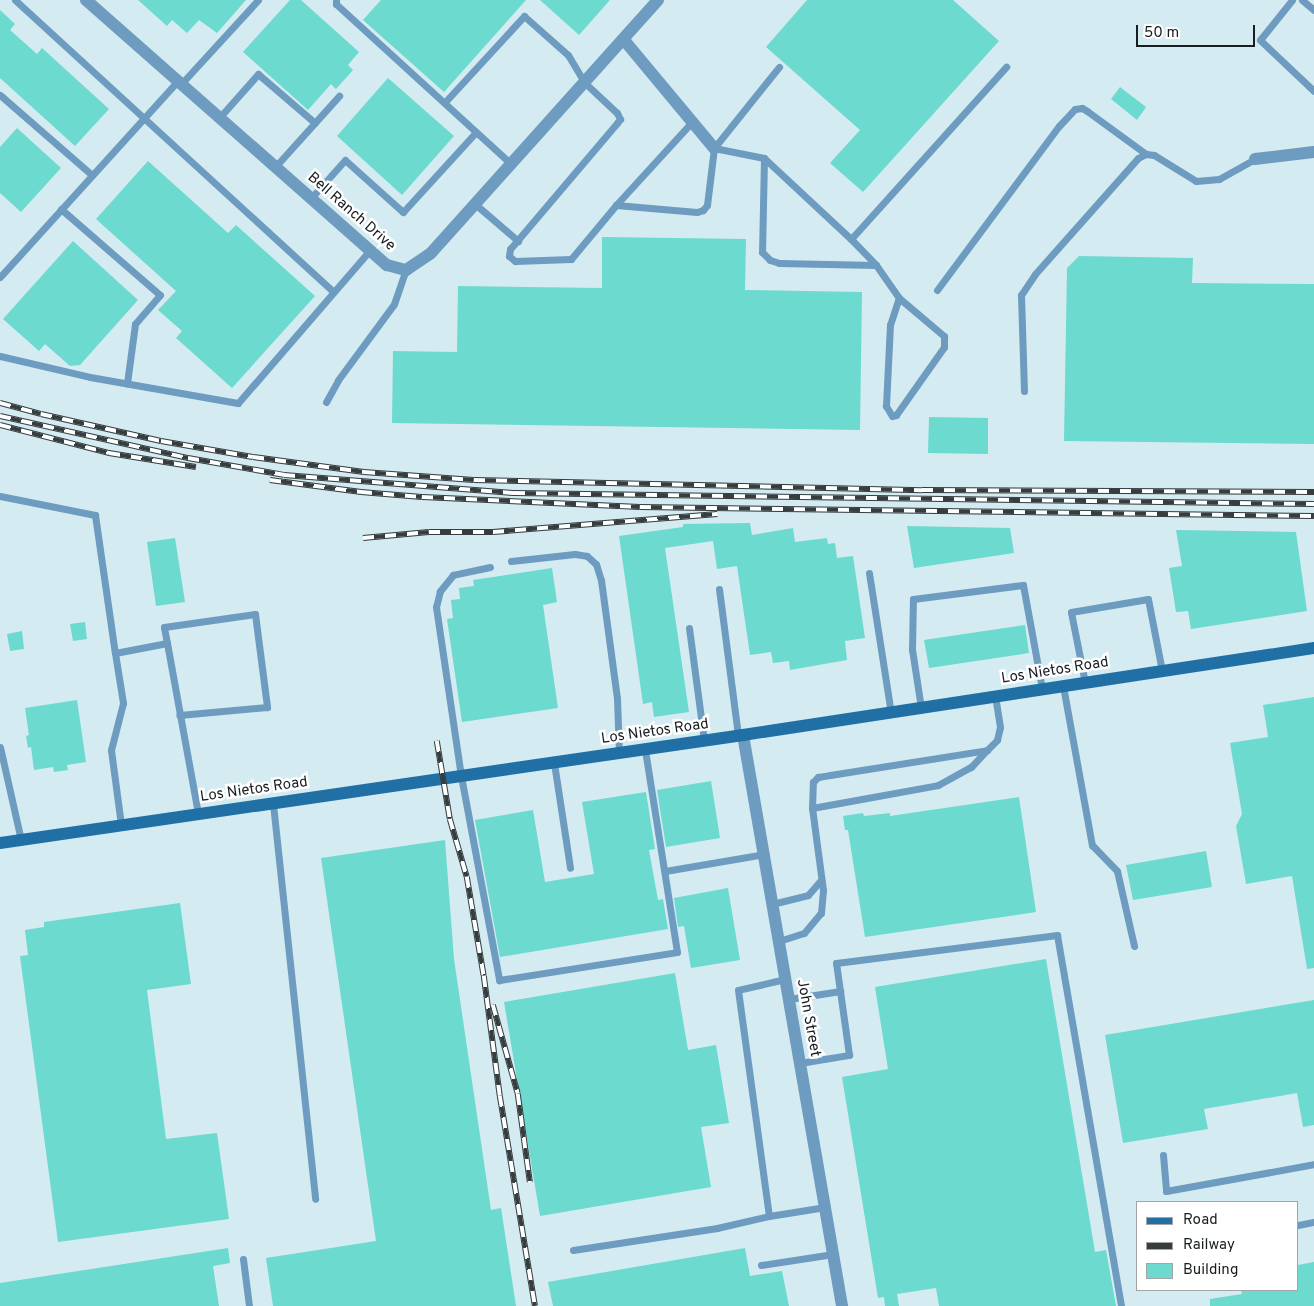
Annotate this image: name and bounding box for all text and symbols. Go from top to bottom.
scale bar [1139,15,1258,47]
text: 50 m [1144,24,1179,43]
street label: Bell Ranch Drive [303,169,399,255]
street label: Los Nietos Road [1000,654,1110,688]
street label: Los Nietos Road [600,716,710,748]
street label: Los Nietos Road [199,774,309,806]
street label: John Street [792,978,824,1058]
legend [1136,1201,1299,1291]
text: Road [1183,1211,1218,1230]
text: Railway [1183,1236,1235,1255]
text: Building [1183,1261,1238,1280]

